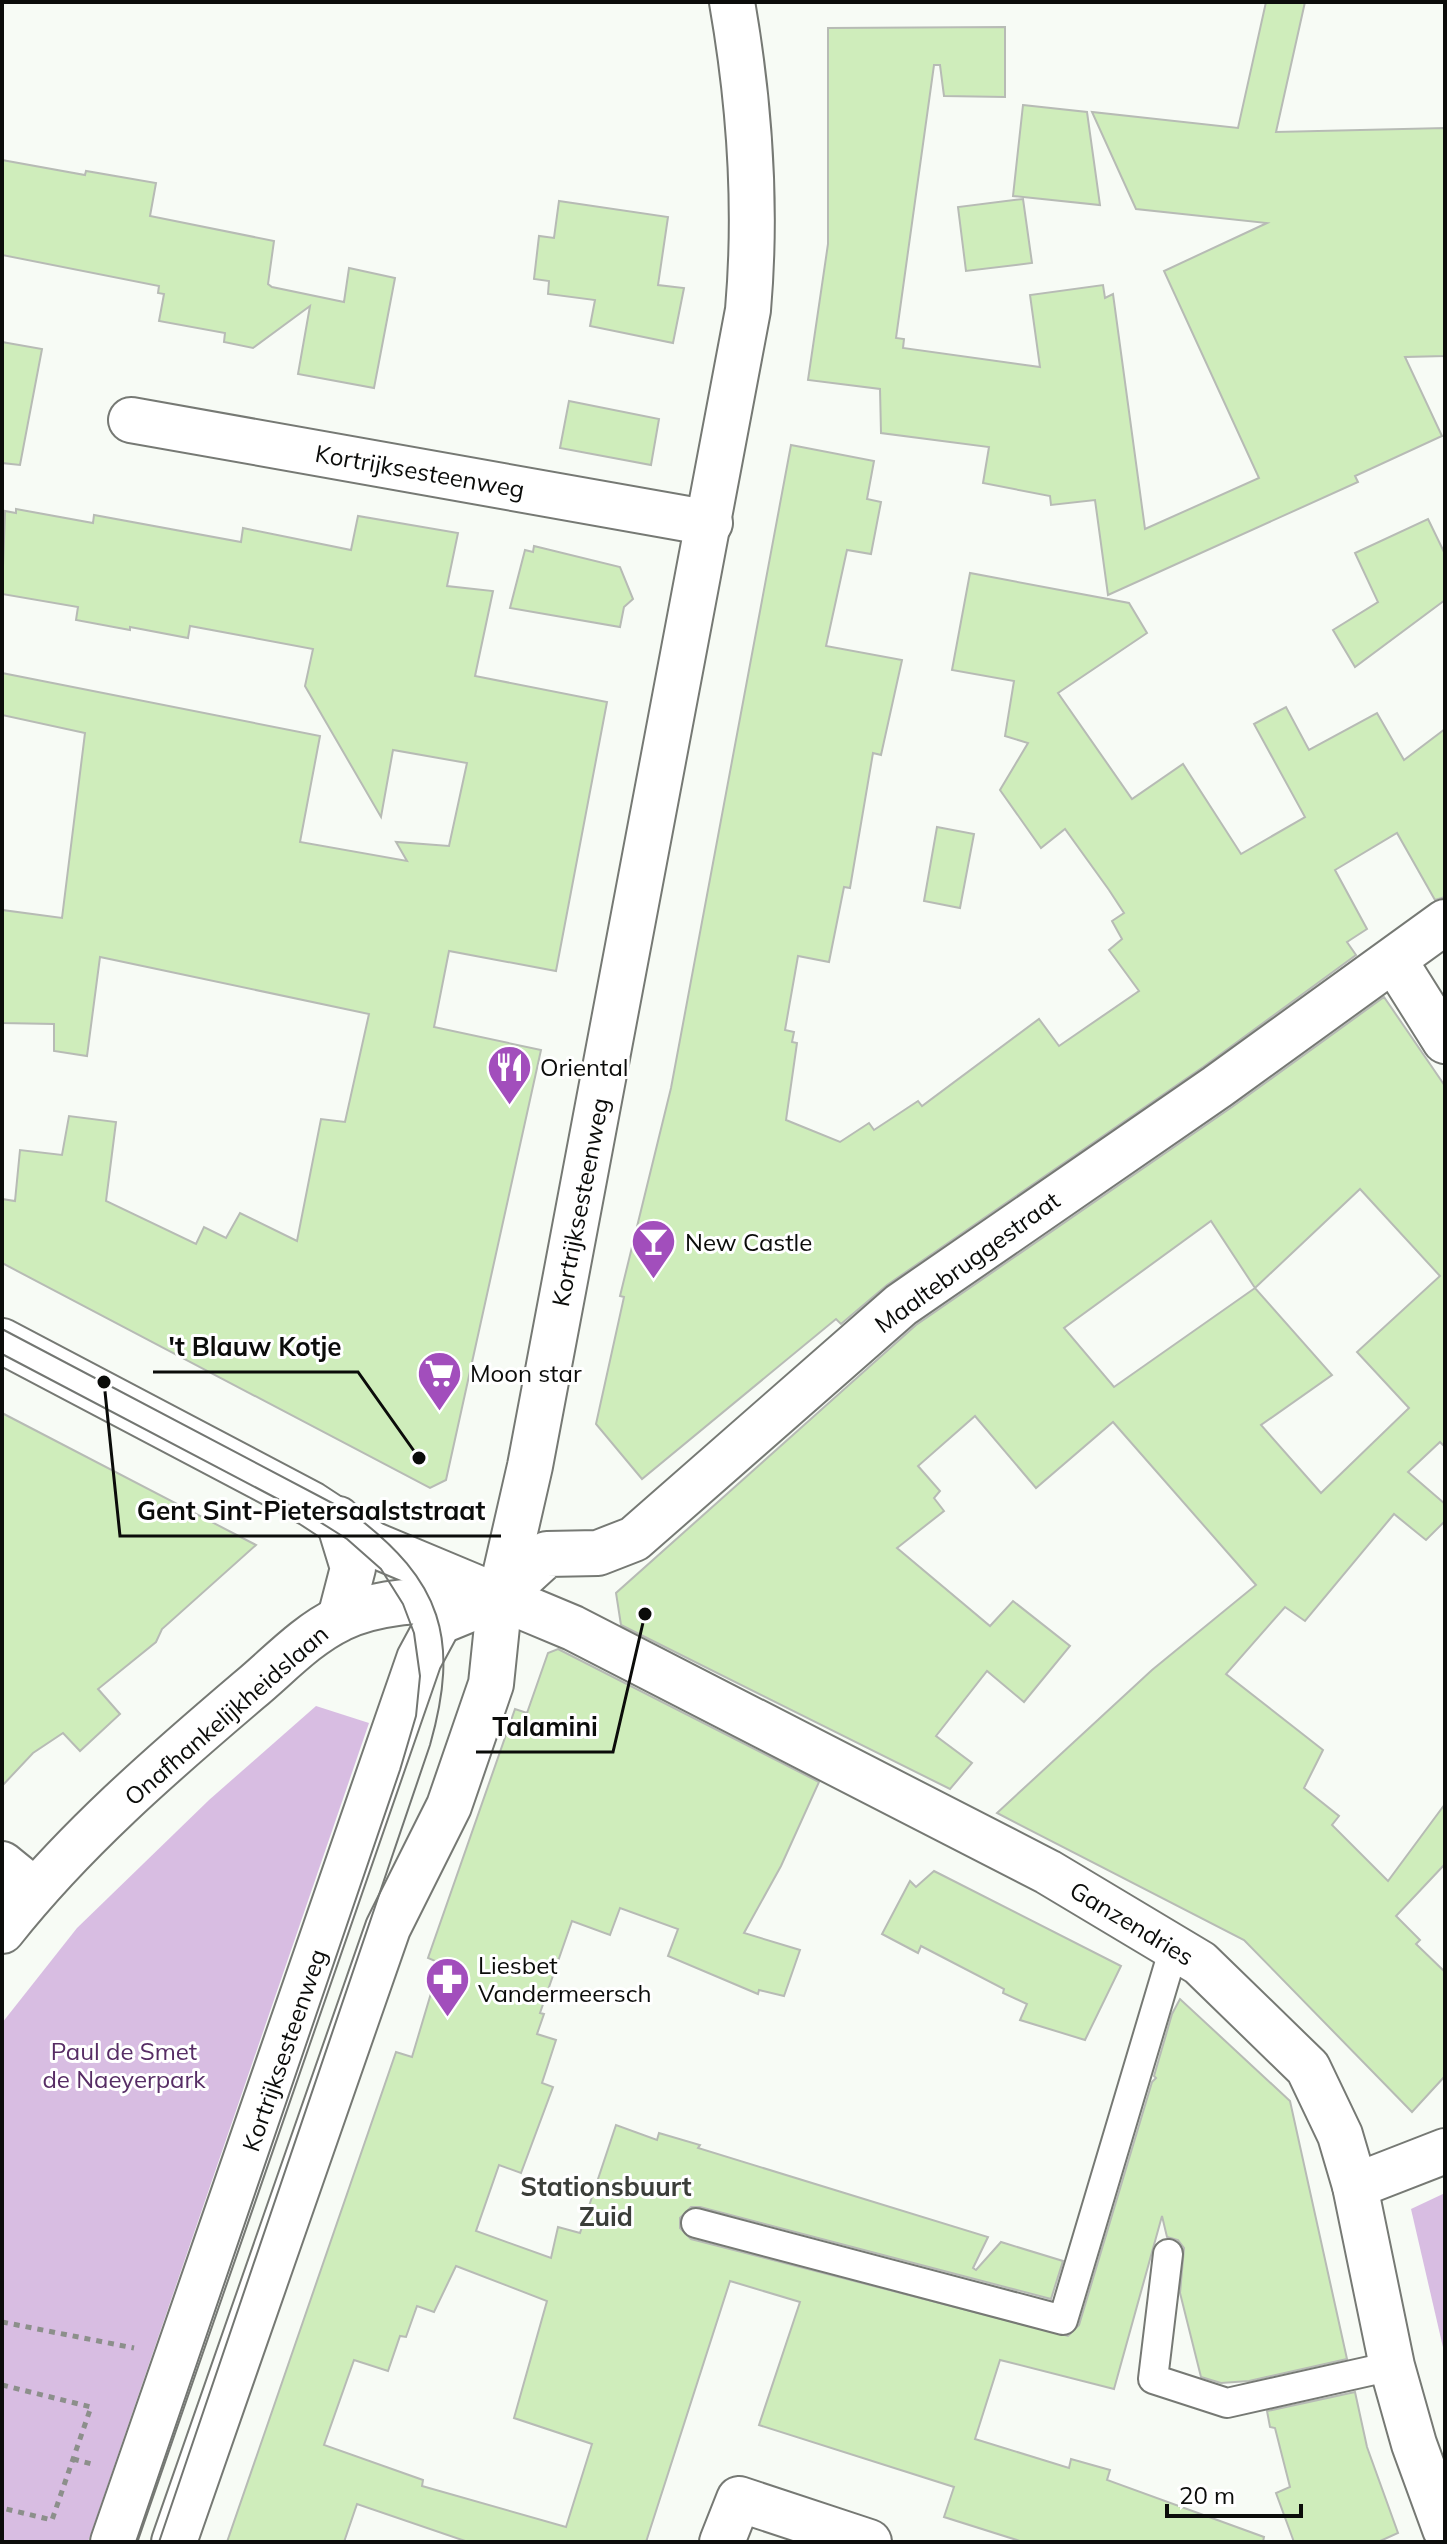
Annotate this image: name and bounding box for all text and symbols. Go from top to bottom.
street label: Kortrijksesteenweg [313,438,527,504]
restaurant icon: Oriental [485,1043,533,1106]
place label: Oriental [540,1052,629,1082]
street label: Kortrijksesteenweg [545,1095,615,1309]
street label: Maaltebruggestraat [869,1185,1065,1339]
bar icon: New Castle [630,1218,678,1281]
place label: New Castle [685,1227,812,1257]
callout: 't Blauw Kotje [153,1322,358,1372]
text: 't Blauw Kotje [169,1330,341,1363]
supermarket icon: Moon star [415,1349,463,1412]
place label: Moon star [470,1358,582,1388]
callout: Gent Sint-Pietersaalststraat [120,1486,501,1536]
text: Gent Sint-Pietersaalststraat [137,1494,485,1527]
street label: Onafhankelijkheidslaan [118,1618,334,1812]
callout: Talamini [476,1702,613,1752]
text: Talamini [492,1710,598,1743]
street label: Ganzendries [1065,1874,1199,1972]
street label: Kortrijksesteenweg [235,1945,333,2155]
place label: Liesbet Vandermeersch [478,1950,652,2008]
pharmacy icon: Liesbet Vandermeersch [423,1955,471,2018]
park label: Paul de Smet de Naeyerpark [42,2036,206,2094]
district label: Stationsbuurt Zuid [520,2170,692,2233]
scale bar [1167,2468,1301,2518]
text: 20 m [1179,2480,1235,2510]

